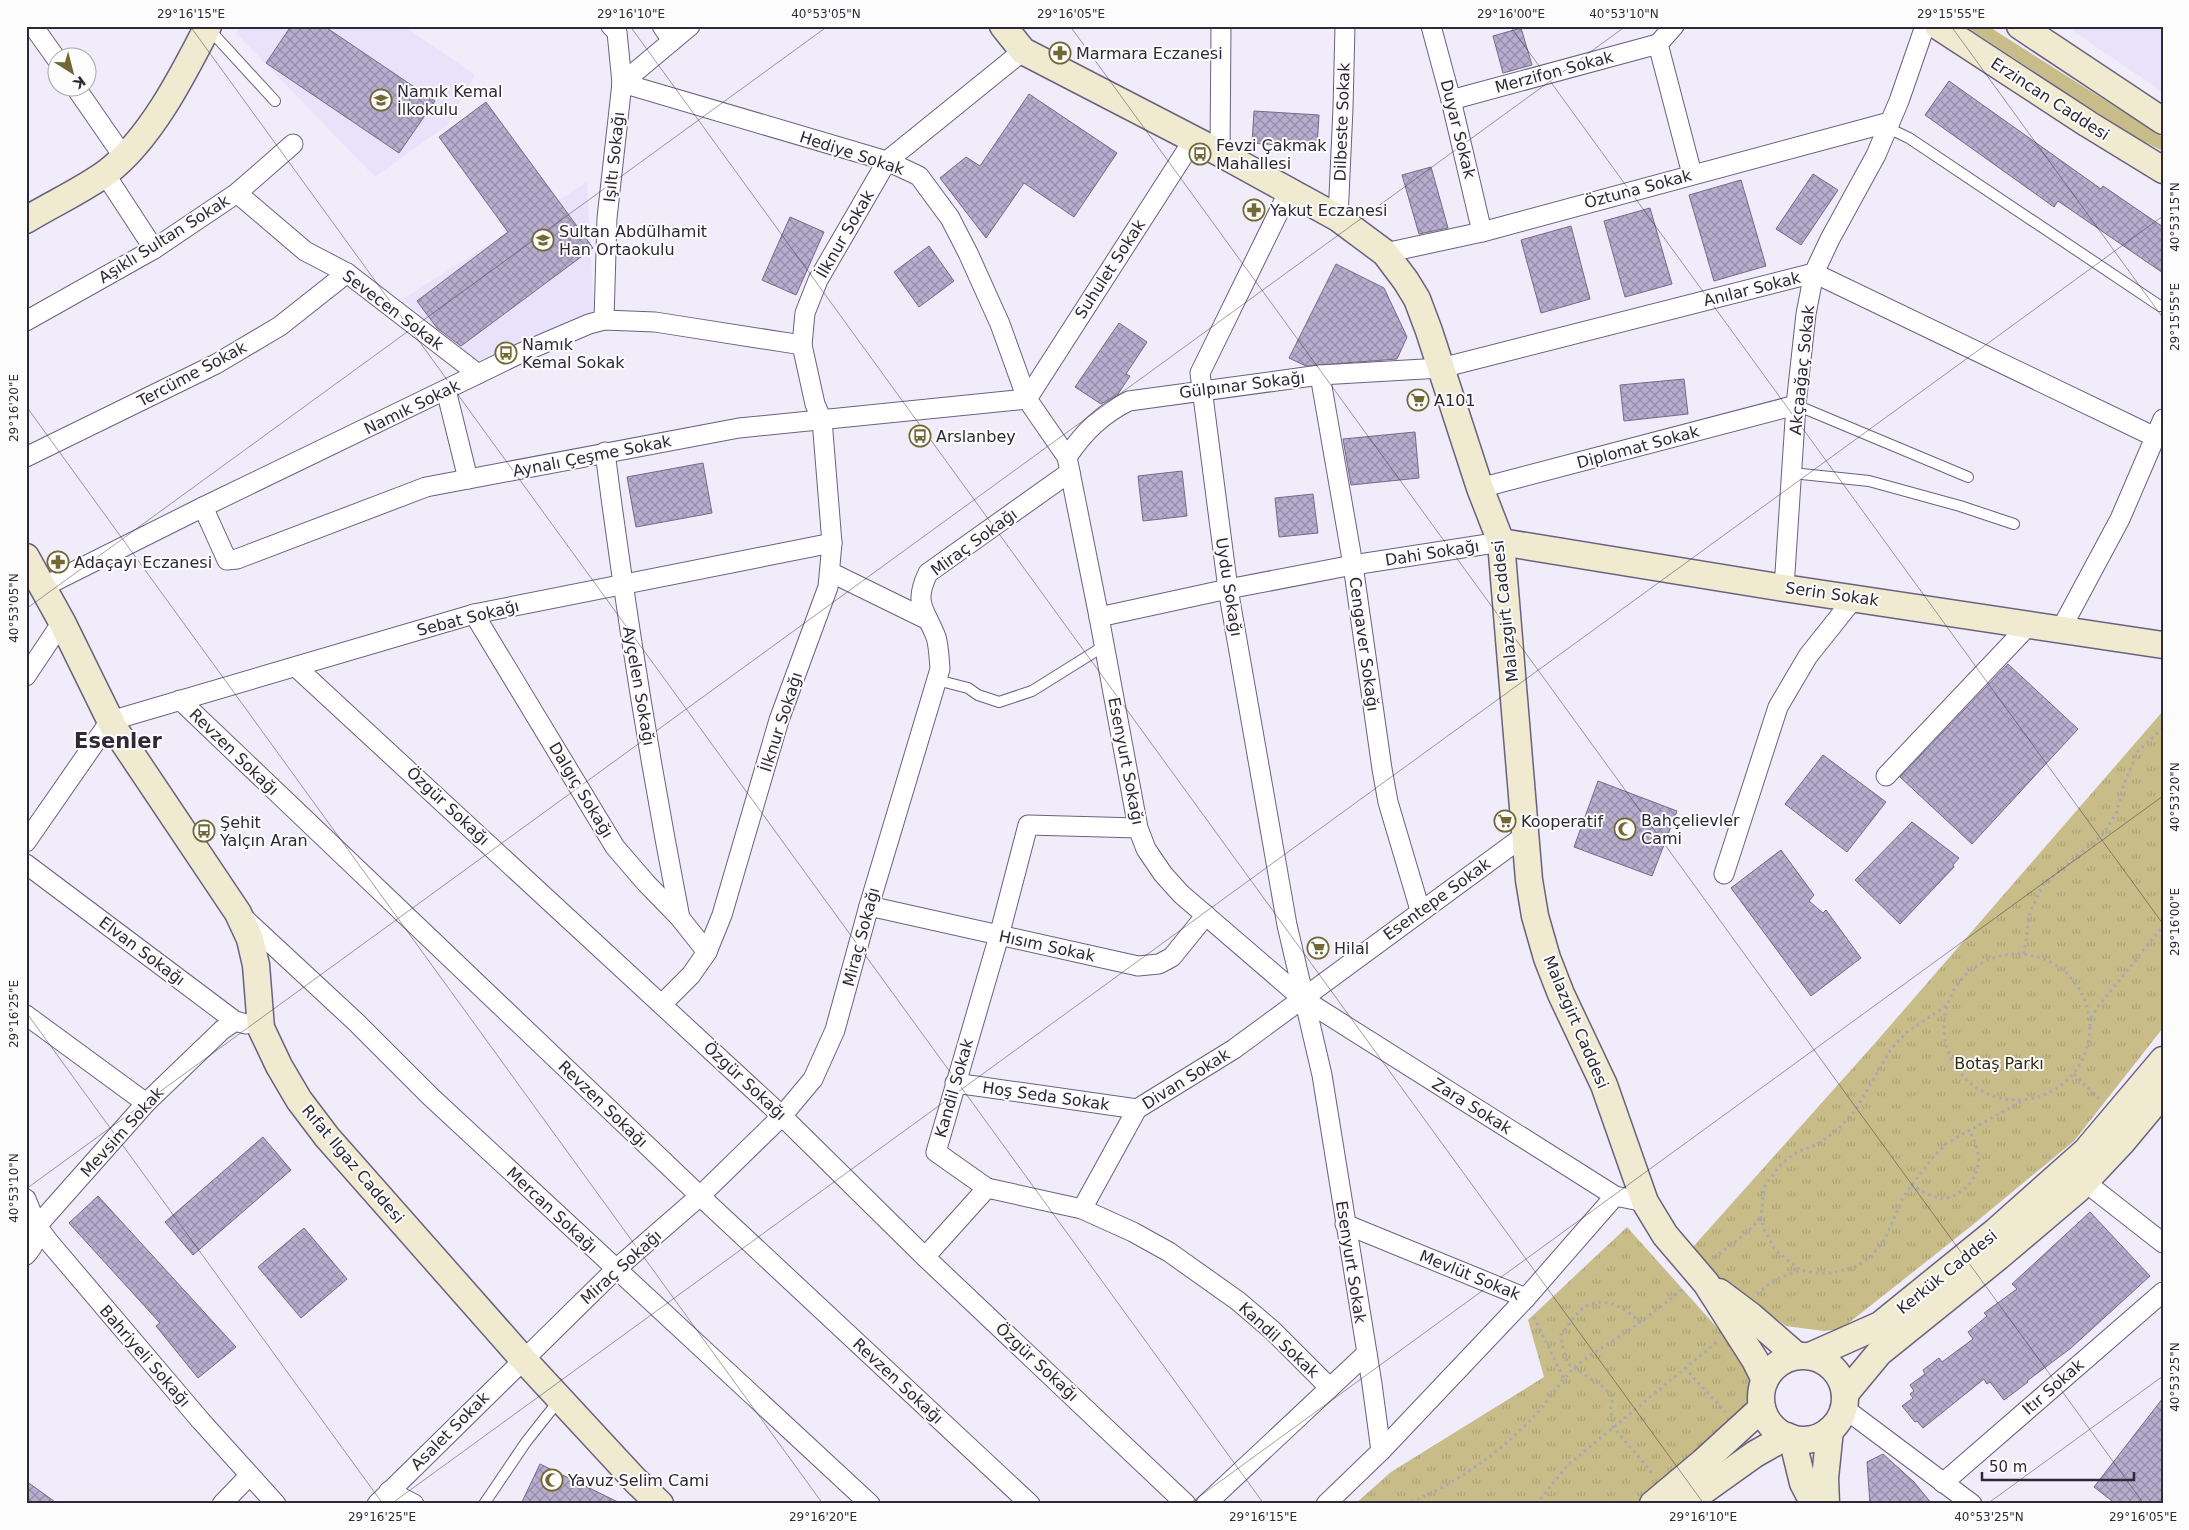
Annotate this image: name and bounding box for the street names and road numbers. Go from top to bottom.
street label: Merzifon Sokak [1493,47,1616,97]
street label: Erzincan Caddesi [1987,54,2113,144]
street label: Dilbeste Sokak [1330,62,1354,182]
street label: Duyar Sokak [1437,78,1480,181]
street label: Işıltı Sokağı [600,111,628,203]
street label: Hediye Sokak [797,127,907,179]
street label: Öztuna Sokak [1582,165,1695,212]
street label: İlknur Sokak [812,186,878,281]
street label: Aşıklı Sultan Sokak [95,191,234,287]
street label: Suhulet Sokak [1071,215,1149,322]
street label: Sevecen Sokak [339,266,448,354]
street label: Anılar Sokak [1701,268,1803,310]
street label: Akçaağaç Sokak [1786,303,1818,436]
street label: Tercüme Sokak [133,337,250,411]
street label: Gülpınar Sokağı [1178,368,1306,402]
street label: Namık Sokak [361,375,464,438]
street label: Diplomat Sokak [1575,421,1702,472]
street label: Aynalı Çeşme Sokak [511,431,674,481]
street label: Miraç Sokağı [927,504,1021,580]
street label: Uydu Sokağı [1212,536,1246,638]
street label: Dahi Sokağı [1384,536,1480,570]
street label: Malazgirt Caddesi [1488,539,1522,683]
street label: Cengaver Sokağı [1345,576,1383,712]
street label: Serin Sokak [1784,578,1881,610]
street label: Sebat Sokağı [415,596,521,640]
street label: Ayçelen Sokağı [619,625,659,747]
street label: İlknur Sokağı [756,670,806,774]
street label: Esenyurt Sokağı [1104,696,1148,826]
street label: Revzen Sokağı [185,705,283,799]
street label: Dalgıç Sokağı [545,739,617,841]
street label: Özgür Sokağı [403,763,493,849]
street label: Esentepe Sokak [1380,853,1495,944]
street label: Miraç Sokağı [839,885,883,989]
street label: Elvan Sokağı [95,913,189,989]
street label: Hısım Sokak [997,927,1098,966]
street label: Malazgirt Caddesi [1539,953,1613,1091]
street label: Kandil Sokak [931,1036,977,1140]
street label: Özgür Sokağı [700,1038,790,1124]
street label: Divan Sokak [1139,1044,1234,1113]
street label: Revzen Sokağı [554,1057,652,1151]
street label: Zara Sokak [1429,1074,1516,1138]
street label: Hoş Seda Sokak [981,1078,1112,1114]
street label: Mevsim Sokak [77,1083,168,1181]
street label: Rıfat Ilgaz Caddesi [298,1101,408,1227]
street label: Mercan Sokağı [503,1163,601,1257]
street label: Esenyurt Sokak [1332,1199,1370,1325]
street label: Miraç Sokağı [577,1226,665,1308]
street label: Kerkük Caddesi [1893,1226,2001,1318]
street label: Mevlüt Sokak [1417,1246,1524,1304]
street label: Kandil Sokak [1235,1298,1323,1382]
street label: Bahriyeli Sokağı [96,1301,194,1411]
street label: Özgür Sokağı [992,1319,1082,1405]
street label: Revzen Sokağı [849,1334,947,1428]
street label: Itır Sokak [2018,1355,2088,1419]
street label: Asalet Sokak [407,1387,494,1474]

